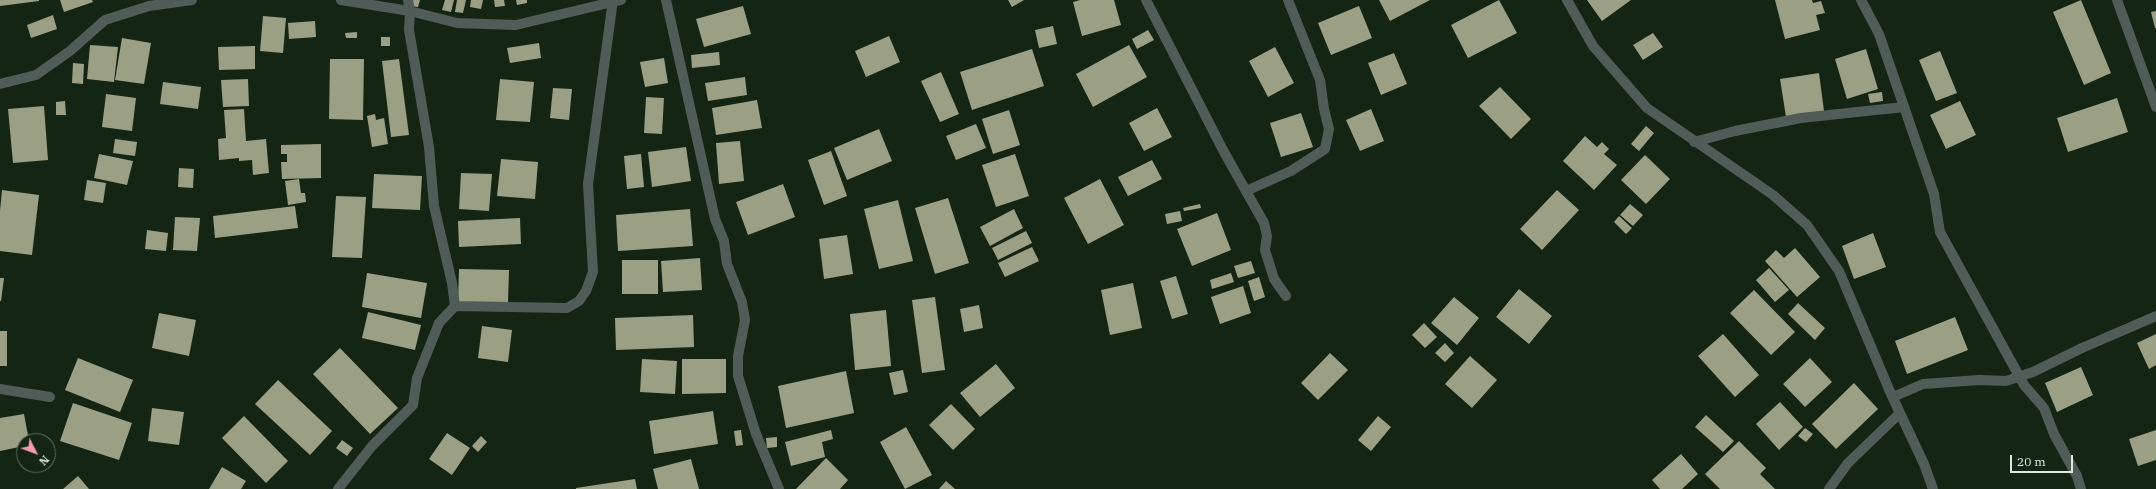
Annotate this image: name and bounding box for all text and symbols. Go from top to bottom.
north arrow [16,433,56,473]
scale bar [2012,447,2075,473]
text: N [36,452,52,468]
text: 20 m [2017,454,2046,469]

